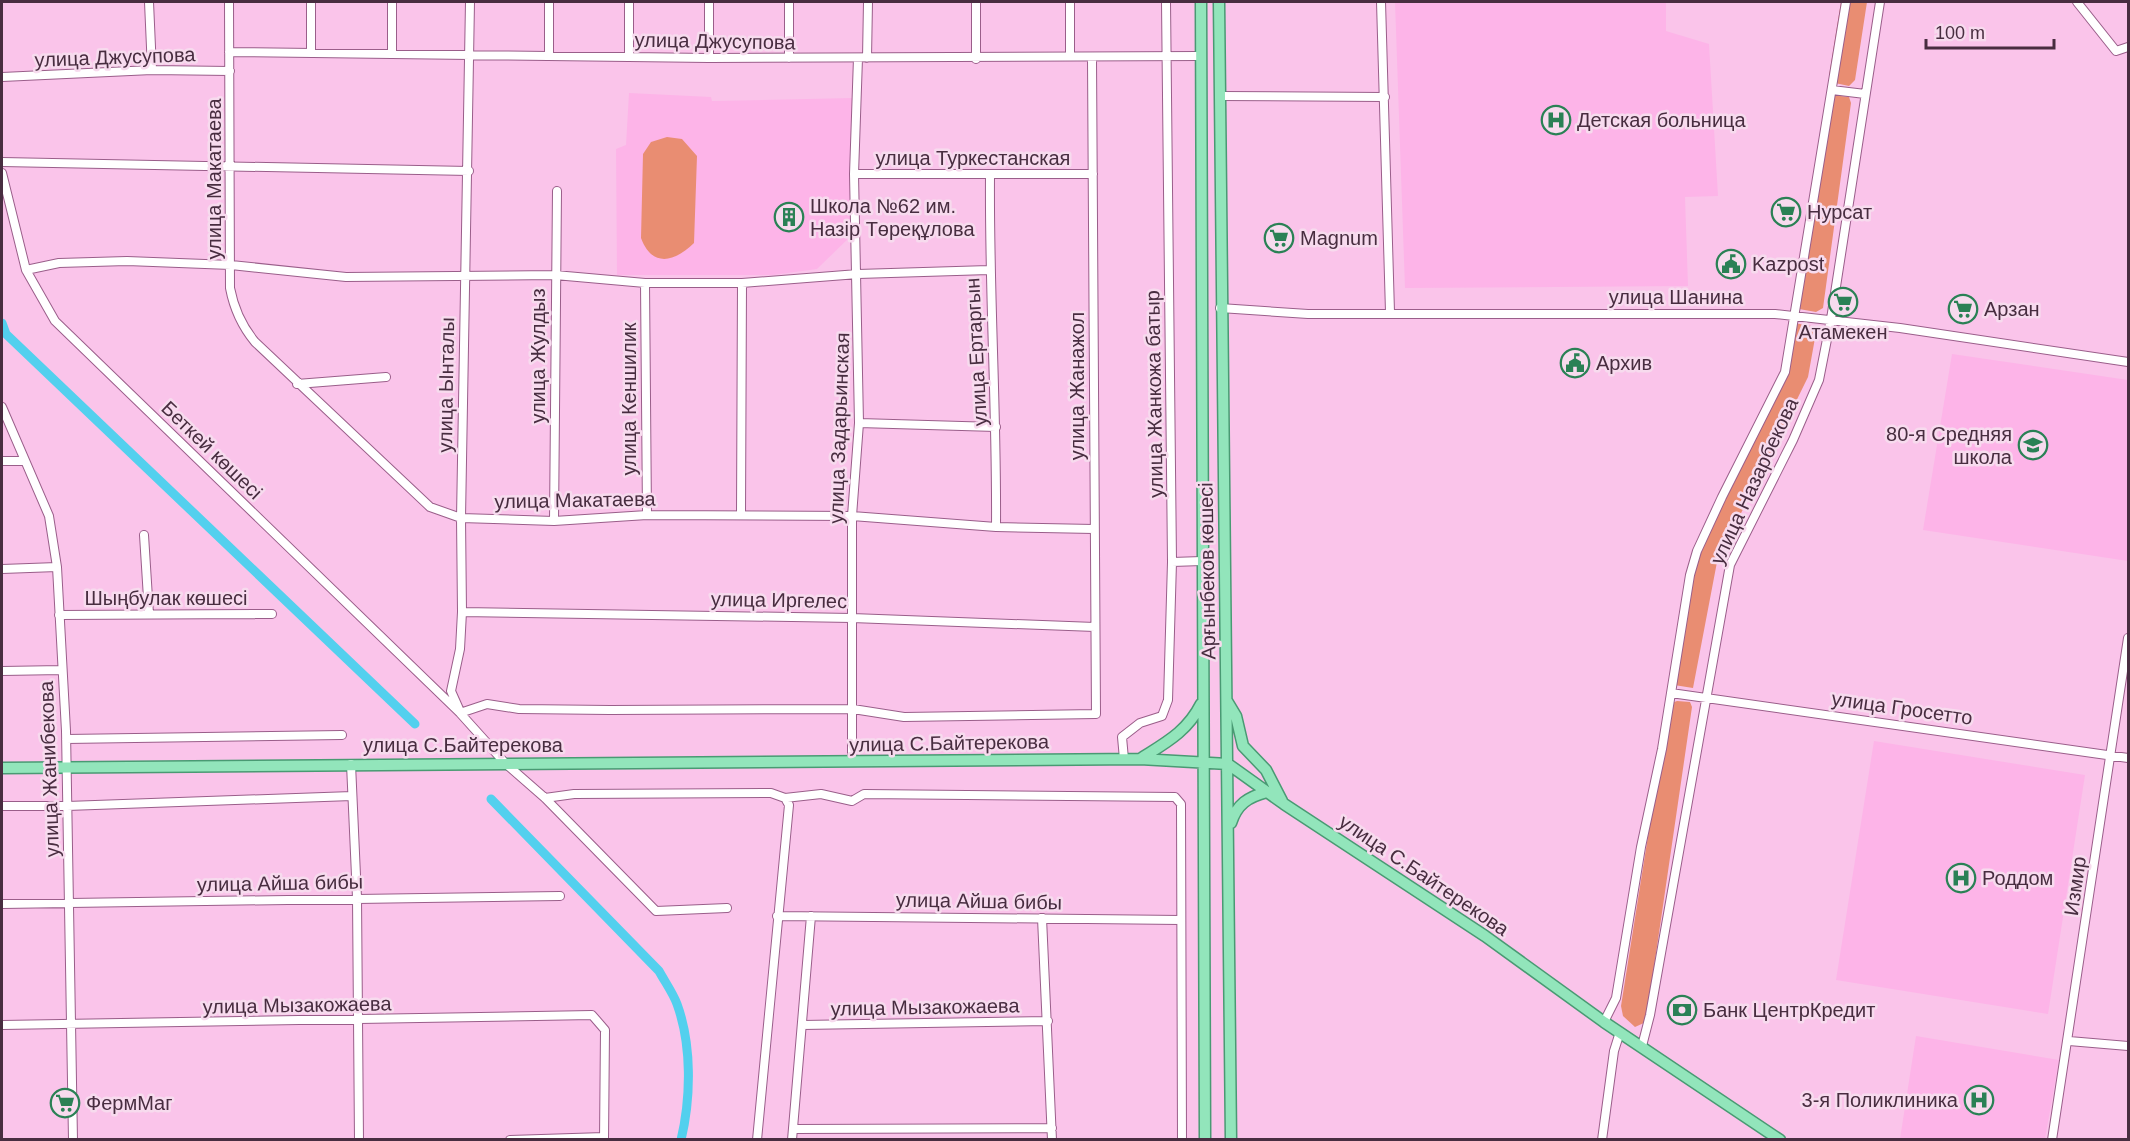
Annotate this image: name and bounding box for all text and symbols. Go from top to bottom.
scale bar [1926,12,2054,50]
text: 100 m [1935,23,1985,43]
street label: улица Джусупова [634,29,797,53]
street label: улица Джусупова [34,43,197,71]
street label: улица Макатаева [203,98,225,260]
hospital icon: Детская больница [1540,104,1572,136]
place label: Детская больница [1577,109,1747,131]
street label: улица Туркестанская [876,147,1070,169]
place label: Школа №62 им. Назір Төреқұлова [810,195,975,240]
supermarket icon: Нурсат [1770,196,1802,228]
building icon: Школа №62 им. Назір Төреқұлова [773,201,805,233]
place label: Нурсат [1807,201,1872,223]
supermarket icon: Magnum [1263,222,1295,254]
place label: Magnum [1300,227,1378,249]
public building icon: Kazpost [1715,248,1747,280]
place label: Kazpost [1752,253,1825,275]
street label: улица Ертаргын [961,277,991,427]
street label: улица Шанина [1609,286,1744,308]
supermarket icon: Атамекен [1827,286,1859,318]
street label: улица Жулдыз [527,288,549,424]
street label: улица Жанкожа батыр [1141,290,1167,498]
supermarket icon: Арзан [1947,293,1979,325]
place label: Арзан [1984,298,2040,320]
street label: улица Жанажол [1066,312,1088,460]
street label: улица Ынталы [434,317,458,453]
place label: Атамекен [1799,321,1887,343]
street label: улица Кеншилик [618,322,640,476]
street label: улица Задарьинская [825,332,853,524]
public building icon: Архив [1559,347,1591,379]
place label: Архив [1596,352,1652,374]
street label: улица Назарбекова [1706,393,1803,568]
street label: Беткей көшесі [157,397,267,503]
place label: 80-я Средняя школа [1886,423,2013,468]
school or university icon: 80-я Средняя школа [2017,429,2049,461]
street label: Арғынбеков көшесі [1194,482,1220,660]
street label: улица Макатаева [494,488,657,512]
street label: Шыңбулак көшесі [85,587,247,609]
street label: улица Иргелес [711,588,847,612]
street label: улица Жанибекова [35,680,63,858]
street label: улица Гросетто [1830,687,1974,729]
street label: улица С.Байтерекова [849,730,1050,756]
street label: улица С.Байтерекова [363,734,564,756]
street label: улица С.Байтерекова [1335,810,1514,940]
street label: Измир [2060,855,2090,917]
hospital icon: Роддом [1945,862,1977,894]
place label: Роддом [1982,867,2053,889]
street label: улица Айша бибы [197,871,363,895]
street label: улица Айша бибы [896,889,1062,913]
street label: улица Мызакожаева [202,992,392,1018]
street label: улица Мызакожаева [830,994,1020,1020]
bank icon: Банк ЦентрКредит [1666,994,1698,1026]
place label: Банк ЦентрКредит [1703,999,1875,1021]
hospital icon: 3-я Поликлиника [1963,1084,1995,1116]
supermarket icon: ФермМаг [49,1087,81,1119]
place label: 3-я Поликлиника [1802,1089,1959,1111]
place label: ФермМаг [86,1092,173,1114]

